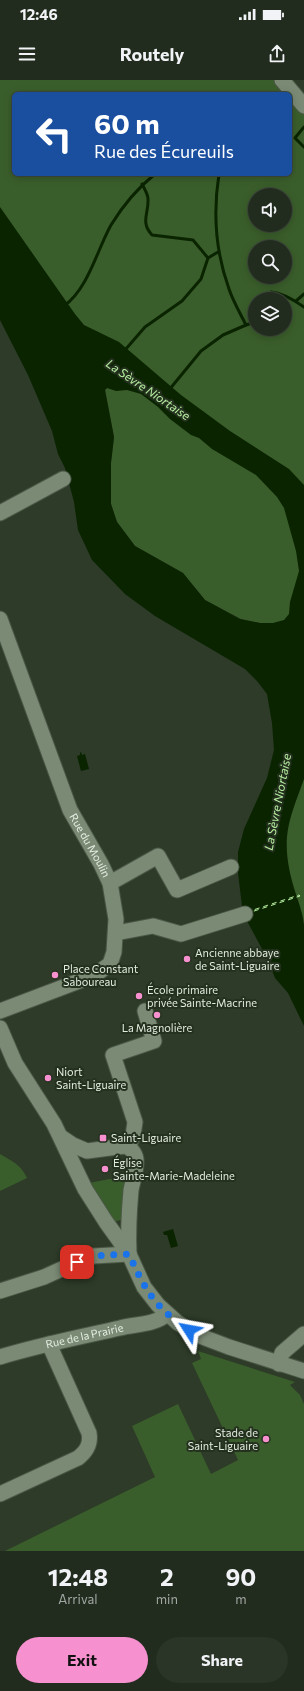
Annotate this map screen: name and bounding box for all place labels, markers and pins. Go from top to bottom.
place label: Ancienne abbaye de Saint-Liguaire [195,946,280,972]
marker: Ancienne abbaye de Saint-Liguaire [182,954,192,964]
place label: Place Constant Saboureau [63,962,139,988]
marker: Place Constant Saboureau [50,970,60,980]
place label: École primaire privée Sainte-Macrine [147,982,257,1009]
marker: École primaire privée Sainte-Macrine [134,991,144,1001]
marker: La Magnolière [152,1010,162,1020]
place label: La Magnolière [122,1021,192,1034]
place label: Niort Saint-Liguaire [56,1065,127,1091]
marker: Niort Saint-Liguaire [43,1073,53,1083]
place label: Saint-Liguaire [111,1131,182,1144]
marker: Saint-Liguaire [98,1133,108,1143]
place label: Église Sainte-Marie-Madeleine [113,1155,235,1182]
marker: Église Sainte-Marie-Madeleine [100,1164,110,1174]
pin [60,1245,94,1279]
place label: Stade de Saint-Liguaire [188,1426,258,1452]
marker: Stade de Saint-Liguaire [261,1434,271,1444]

